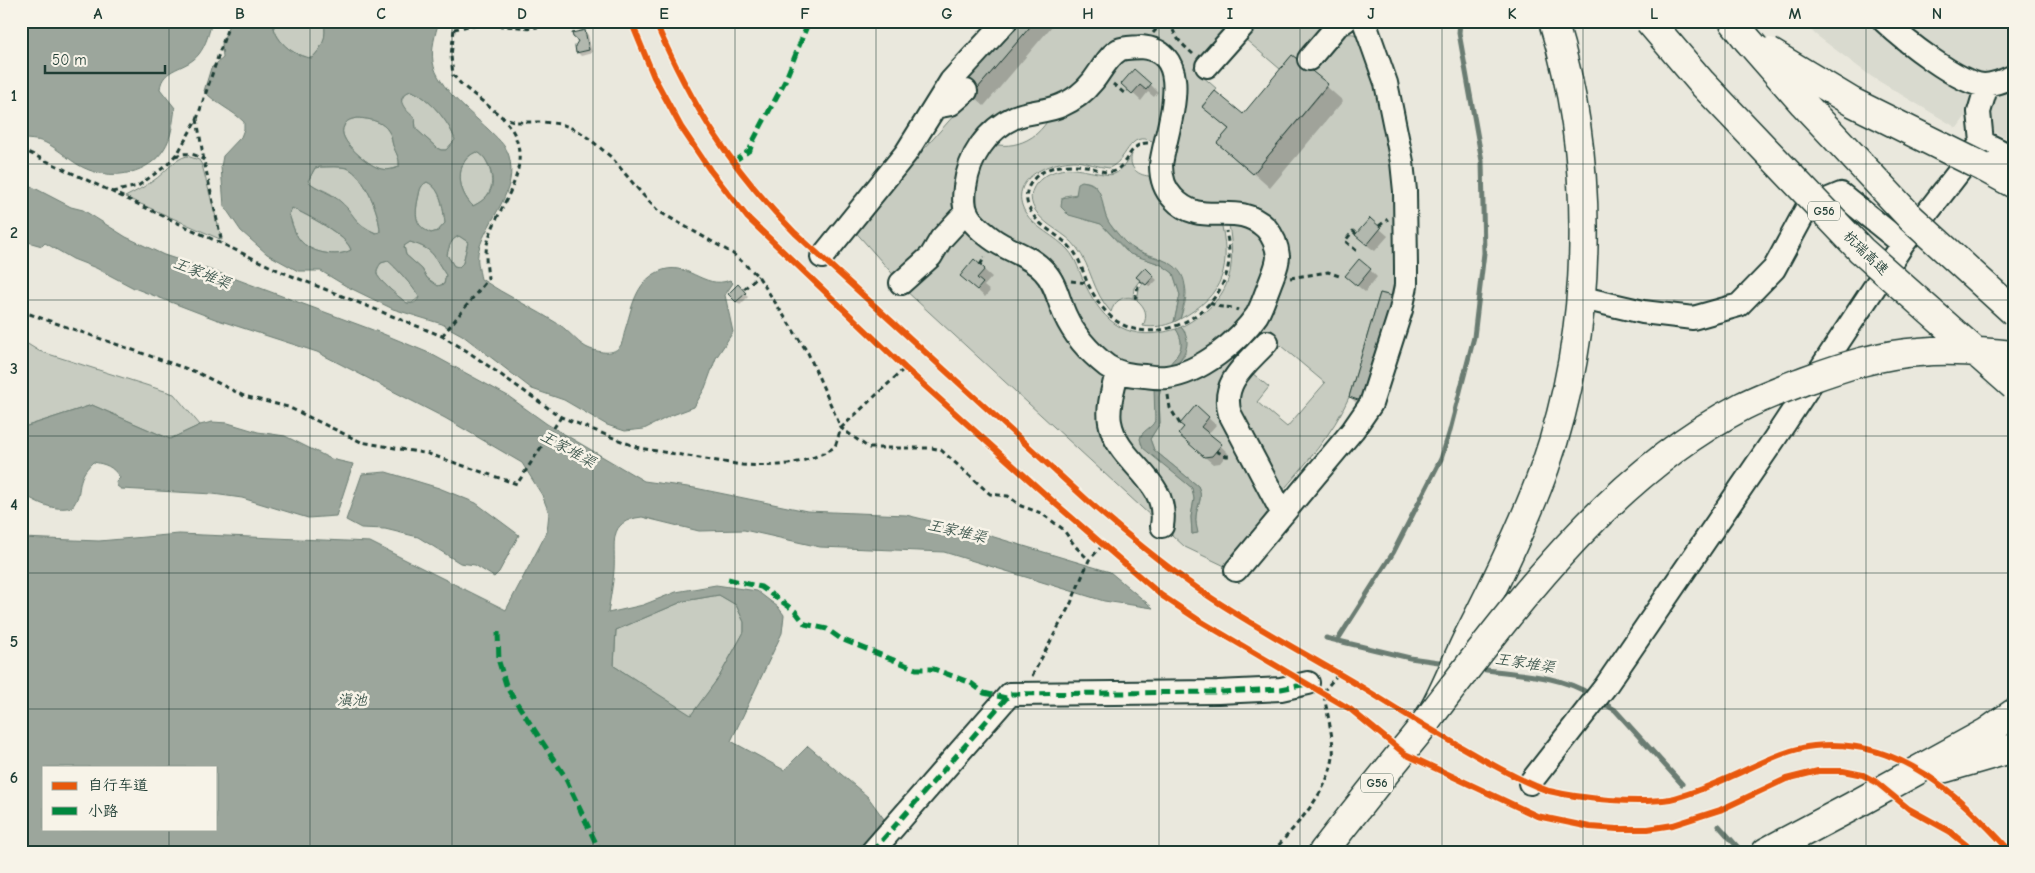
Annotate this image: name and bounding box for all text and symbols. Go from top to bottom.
text: A [94,5,103,23]
text: B [235,5,245,23]
text: C [376,5,386,23]
text: D [517,5,527,23]
text: E [659,5,669,23]
text: F [800,5,810,23]
text: G [941,5,953,23]
text: H [1082,5,1094,23]
text: I [1227,5,1233,23]
text: J [1367,5,1375,23]
text: K [1507,5,1517,23]
text: L [1650,5,1658,23]
text: M [1789,5,1802,23]
text: N [1932,5,1942,23]
scale bar [45,42,165,74]
text: 50 m [52,51,87,69]
text: 1 [11,87,17,105]
road number: G56 [1808,202,1840,220]
text: 2 [10,224,18,242]
street label: 杭瑞高速 [1840,227,1892,279]
water label: 王家堆渠 [171,253,235,293]
text: 3 [10,360,18,378]
water label: 王家堆渠 [537,427,600,472]
text: 4 [10,496,18,514]
water label: 王家堆渠 [926,515,990,547]
text: 5 [10,633,18,651]
water label: 王家堆渠 [1494,649,1558,677]
water label: 滇池 [337,691,368,709]
legend [42,766,218,830]
text: 6 [10,769,18,787]
road number: G56 [1361,774,1393,792]
text: 自行车道 [88,776,148,794]
text: 小路 [88,802,118,820]

